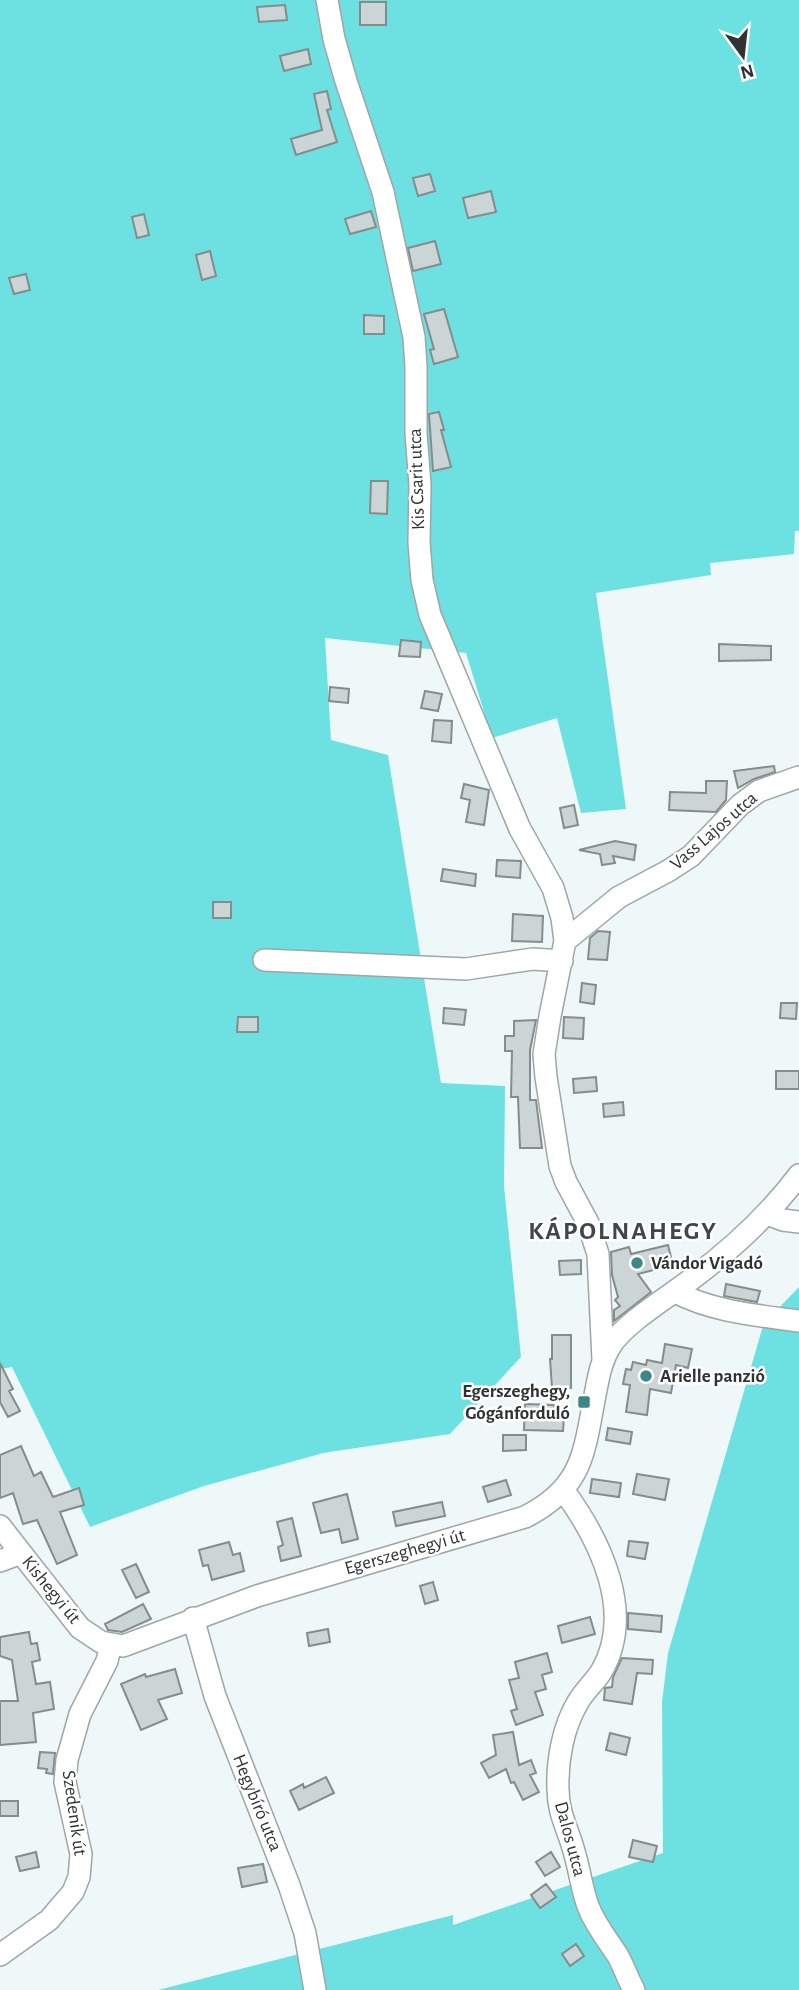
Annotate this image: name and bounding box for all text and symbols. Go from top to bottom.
north arrow [708,21,778,91]
text: N [738,60,756,82]
street label: Kis Csarit utca [406,428,428,530]
street label: Vass Lajos utca [667,788,761,874]
district label: KÁPOLNAHEGY [528,1216,718,1244]
place label: Vándor Vigadó [651,1254,763,1273]
marker: Vándor Vigadó [629,1255,645,1271]
place label: Arielle panzió [660,1367,765,1386]
marker: Arielle panzió [638,1368,654,1384]
place label: Egerszeghegy, Gógánforduló [462,1382,570,1423]
marker: Egerszeghegy, Gógánforduló [576,1394,592,1410]
street label: Egerszeghegyi út [343,1526,467,1578]
street label: Kishegyi út [18,1552,84,1628]
street label: Hegybíró utca [229,1752,285,1854]
street label: Szedenik út [59,1769,89,1857]
street label: Dalos utca [551,1800,589,1879]

